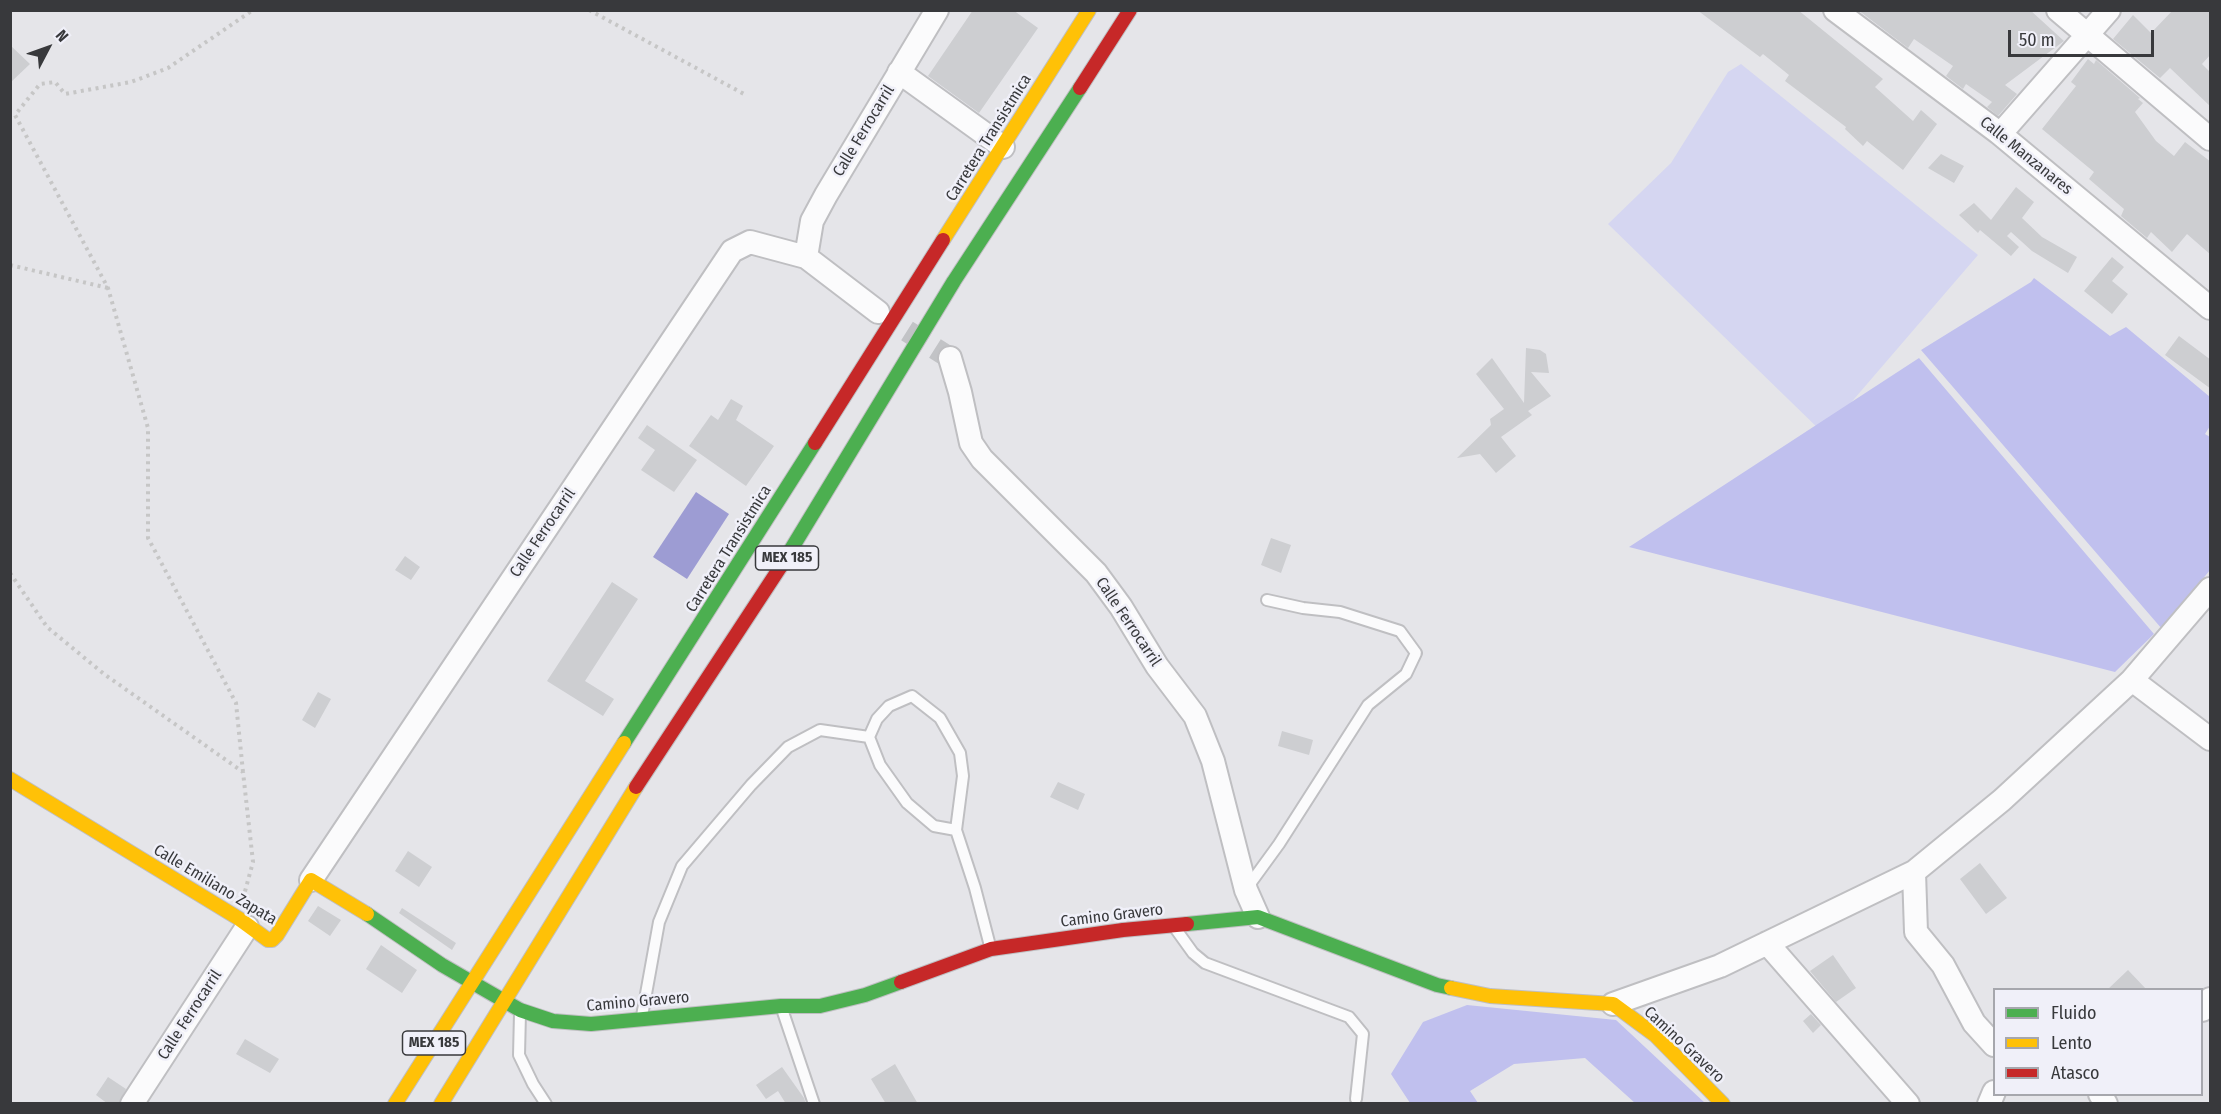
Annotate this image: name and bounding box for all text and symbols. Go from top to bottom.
north arrow [18,18,78,78]
scale bar [2011,18,2156,56]
text: N [52,26,72,46]
text: 50 m [2019,29,2055,51]
street label: Carretera Transistmica [942,71,1036,205]
street label: Calle Ferrocarril [829,82,899,180]
street label: Calle Manzanares [1976,113,2076,199]
street label: Carretera Transistmica [682,482,776,616]
street label: Calle Ferrocarril [506,485,580,581]
road number: MEX 185 [756,546,818,570]
street label: Calle Ferrocarril [1091,574,1165,670]
street label: Calle Emiliano Zapata [150,841,280,929]
street label: Camino Gravero [1060,900,1164,932]
street label: Calle Ferrocarril [154,967,226,1063]
street label: Camino Gravero [586,988,690,1016]
legend [1993,988,2203,1096]
text: Fluido [2051,1002,2097,1024]
street label: Camino Gravero [1640,1003,1728,1087]
road number: MEX 185 [402,1031,466,1055]
text: Lento [2051,1032,2092,1054]
text: Atasco [2051,1062,2099,1084]

